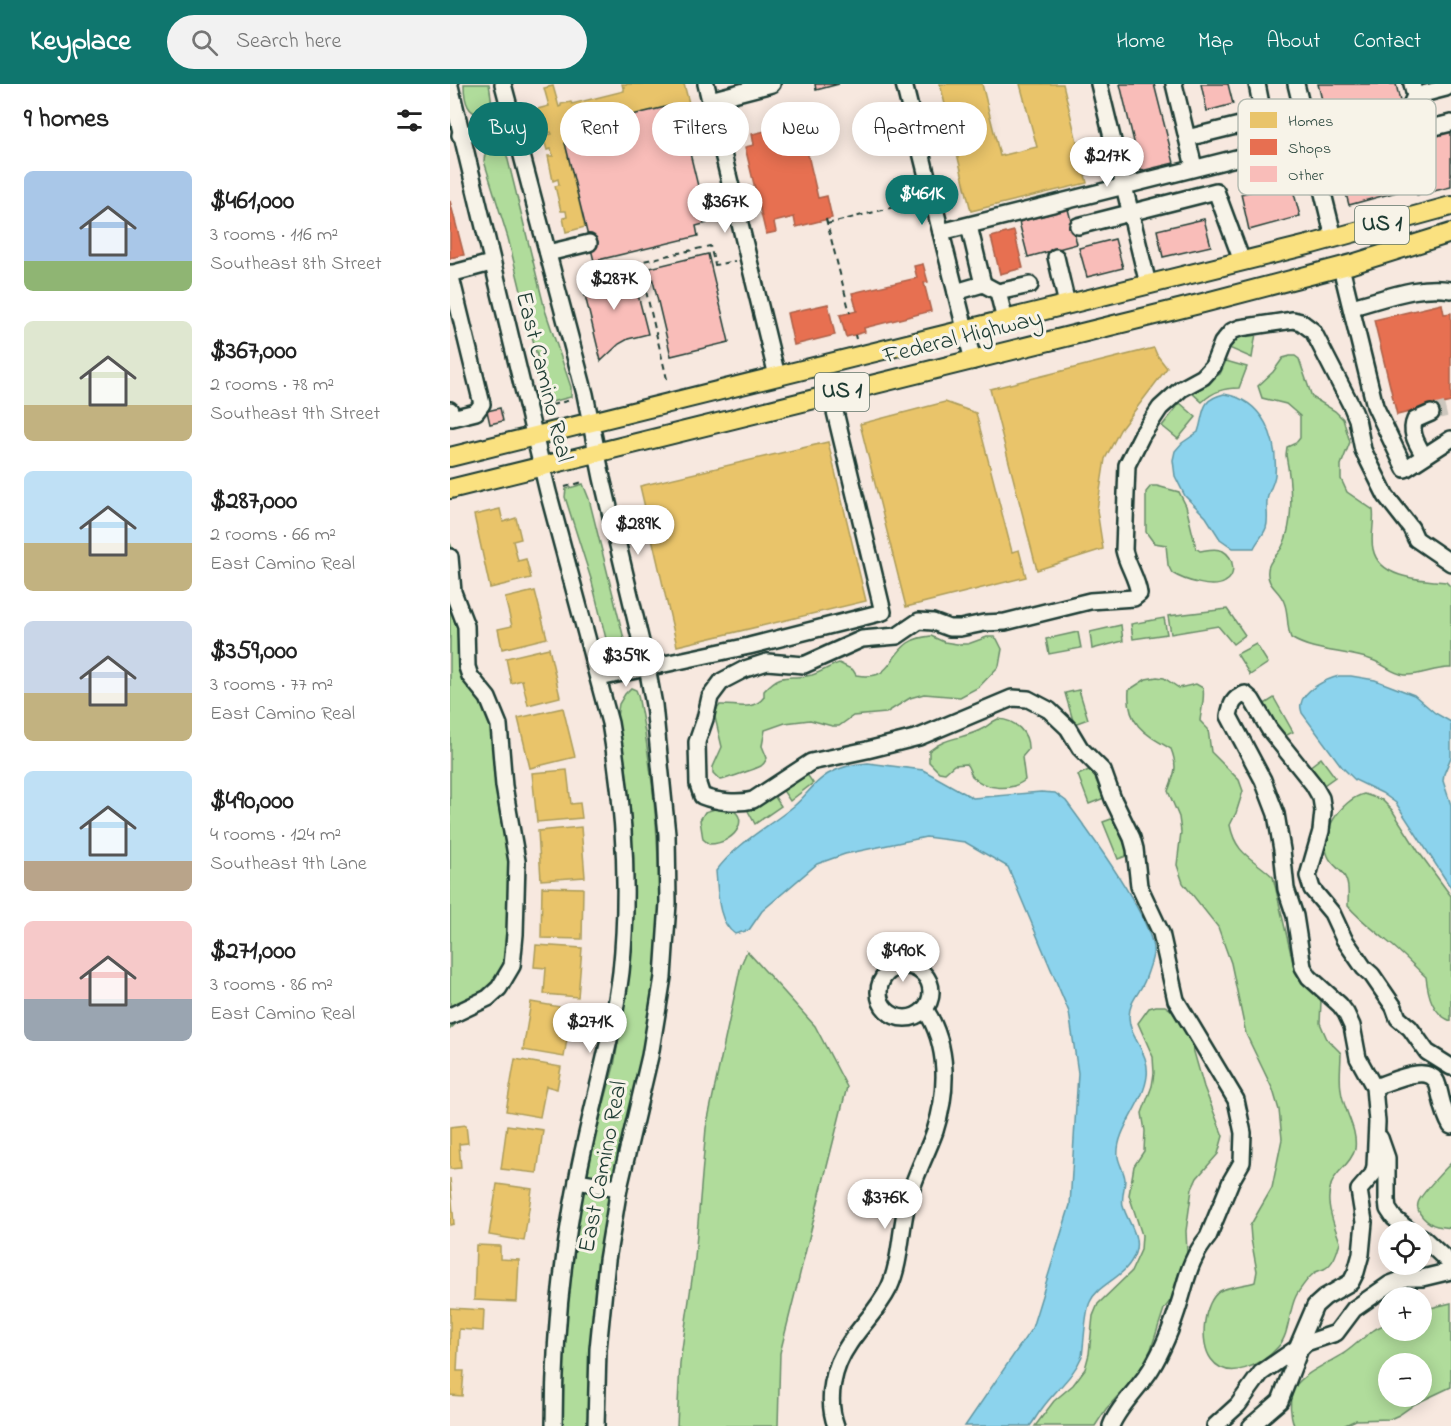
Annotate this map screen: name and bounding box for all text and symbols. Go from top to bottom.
search box [167,15,587,69]
text: Keyplace [30,22,131,63]
icon: search [188,26,221,59]
text: Search here [236,26,341,58]
text: Home [1116,27,1165,57]
text: Map [1198,27,1233,57]
text: About [1266,27,1320,57]
text: Contact [1353,27,1421,57]
legend [1238,99,1436,195]
text: 9 homes [24,101,109,139]
chip: Buy [468,102,548,156]
chip: Rent [560,102,640,156]
chip: Filters [652,102,749,156]
chip: New [761,102,840,156]
chip: Apartment [852,102,987,156]
icon: filters [393,104,426,137]
text: Homes [1288,110,1333,134]
pin: $217K [1065,137,1149,188]
text: Shops [1288,137,1331,161]
text: $217K [1084,142,1130,171]
text: Other [1288,164,1324,188]
pin: $461K [880,175,964,226]
text: $461K [899,180,945,209]
text: $461,000 [210,183,294,221]
pin: $367K [683,183,767,234]
text: $367K [701,188,749,217]
icon: home [72,195,144,267]
road number: US 1 [1355,206,1409,244]
text: 3 rooms · 116 m² [210,221,338,250]
text: Southeast 8th Street [210,250,382,279]
pin: $287K [572,260,656,311]
text: $287K [590,265,638,294]
street label: East Camino Real [505,288,581,466]
street label: Federal Highway [879,301,1046,376]
text: $367,000 [210,333,297,371]
icon: home [72,345,144,417]
text: 2 rooms · 78 m² [210,371,334,400]
road number: US 1 [815,373,869,411]
text: Southeast 9th Street [210,400,380,429]
text: $287,000 [210,483,297,521]
icon: home [72,495,144,567]
pin: $289K [596,505,680,556]
text: $289K [615,510,661,539]
text: 2 rooms · 66 m² [210,521,336,550]
text: East Camino Real [210,550,355,579]
text: $359,000 [210,633,297,671]
pin: $359K [584,637,668,688]
text: $359K [602,642,650,671]
icon: home [72,645,144,717]
text: 3 rooms · 77 m² [210,671,333,700]
text: East Camino Real [210,700,355,729]
text: $490,000 [210,783,294,821]
icon: home [72,795,144,867]
text: 4 rooms · 124 m² [210,821,341,850]
text: Southeast 9th Lane [210,850,367,879]
pin: $490K [861,932,945,983]
text: $271,000 [210,933,296,971]
text: $490K [881,937,925,966]
icon: home [72,945,144,1017]
text: 3 rooms · 86 m² [210,971,333,1000]
text: East Camino Real [210,1000,355,1029]
pin: $271K [548,1003,632,1054]
text: $271K [567,1008,613,1037]
street label: East Camino Real [570,1078,638,1256]
pin: $376K [843,1179,927,1230]
text: $376K [861,1184,909,1213]
map controls [1378,1221,1432,1407]
button: locate [1378,1221,1432,1275]
button: + [1378,1287,1432,1341]
button: − [1378,1353,1432,1407]

